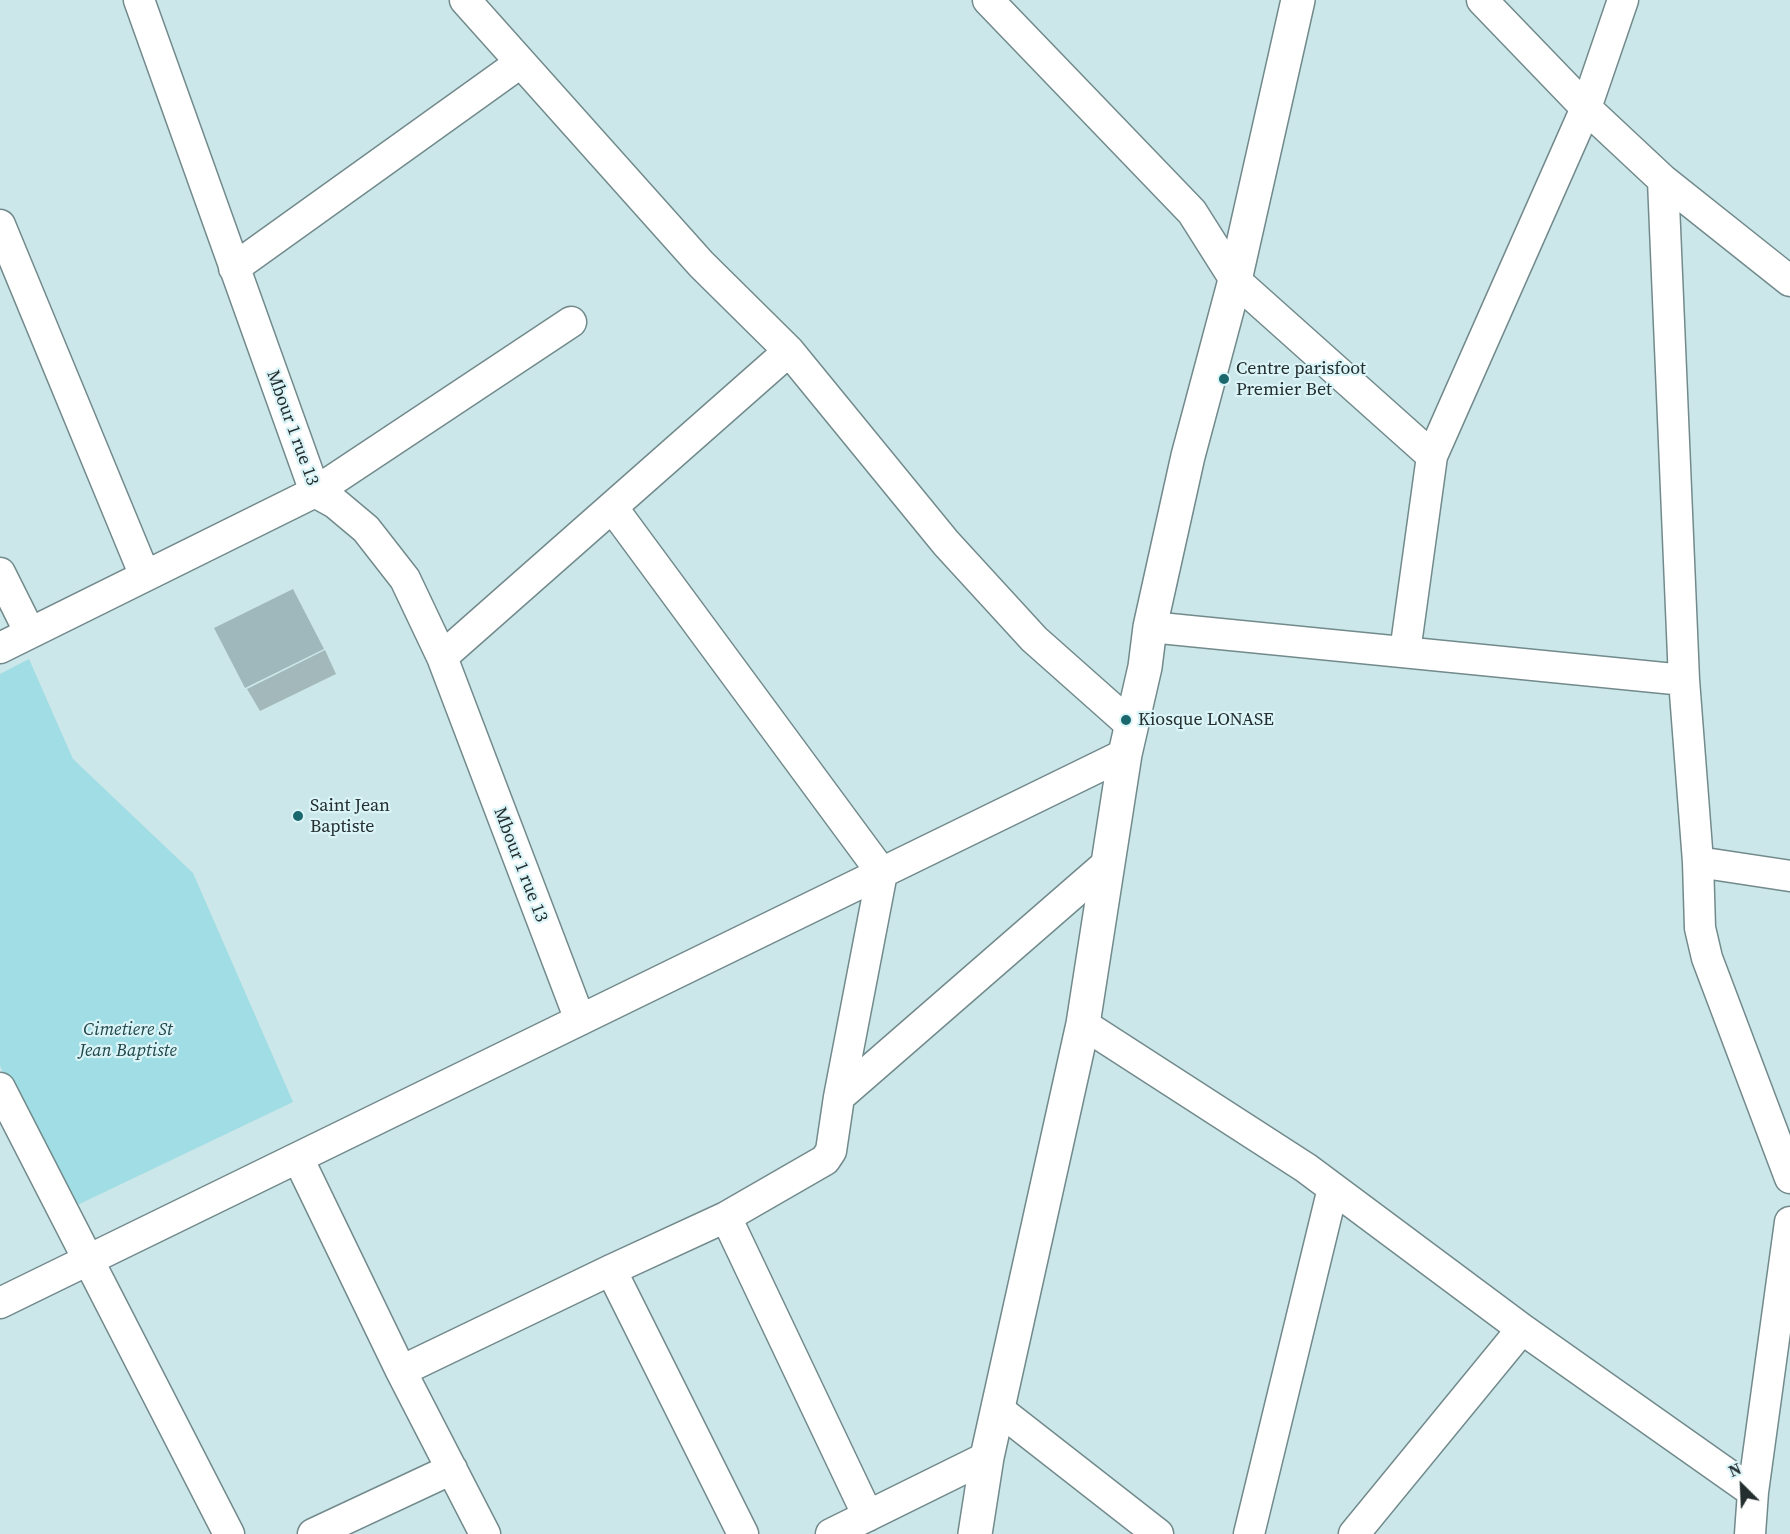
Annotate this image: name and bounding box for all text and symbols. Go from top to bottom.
place label: Centre parisfoot Premier Bet [1236,358,1366,400]
street label: Mbour 1 rue 13 [261,367,323,489]
marker: Centre parisfoot Premier Bet [1217,372,1231,386]
place label: Kiosque LONASE [1138,709,1274,731]
marker: Kiosque LONASE [1119,713,1133,727]
place label: Saint Jean Baptiste [310,795,390,838]
street label: Mbour 1 rue 13 [488,805,552,925]
marker: Saint Jean Baptiste [291,809,305,823]
park label: Cimetiere St Jean Baptiste [79,1019,177,1062]
north arrow [1712,1456,1772,1516]
text: N [1725,1457,1744,1482]

